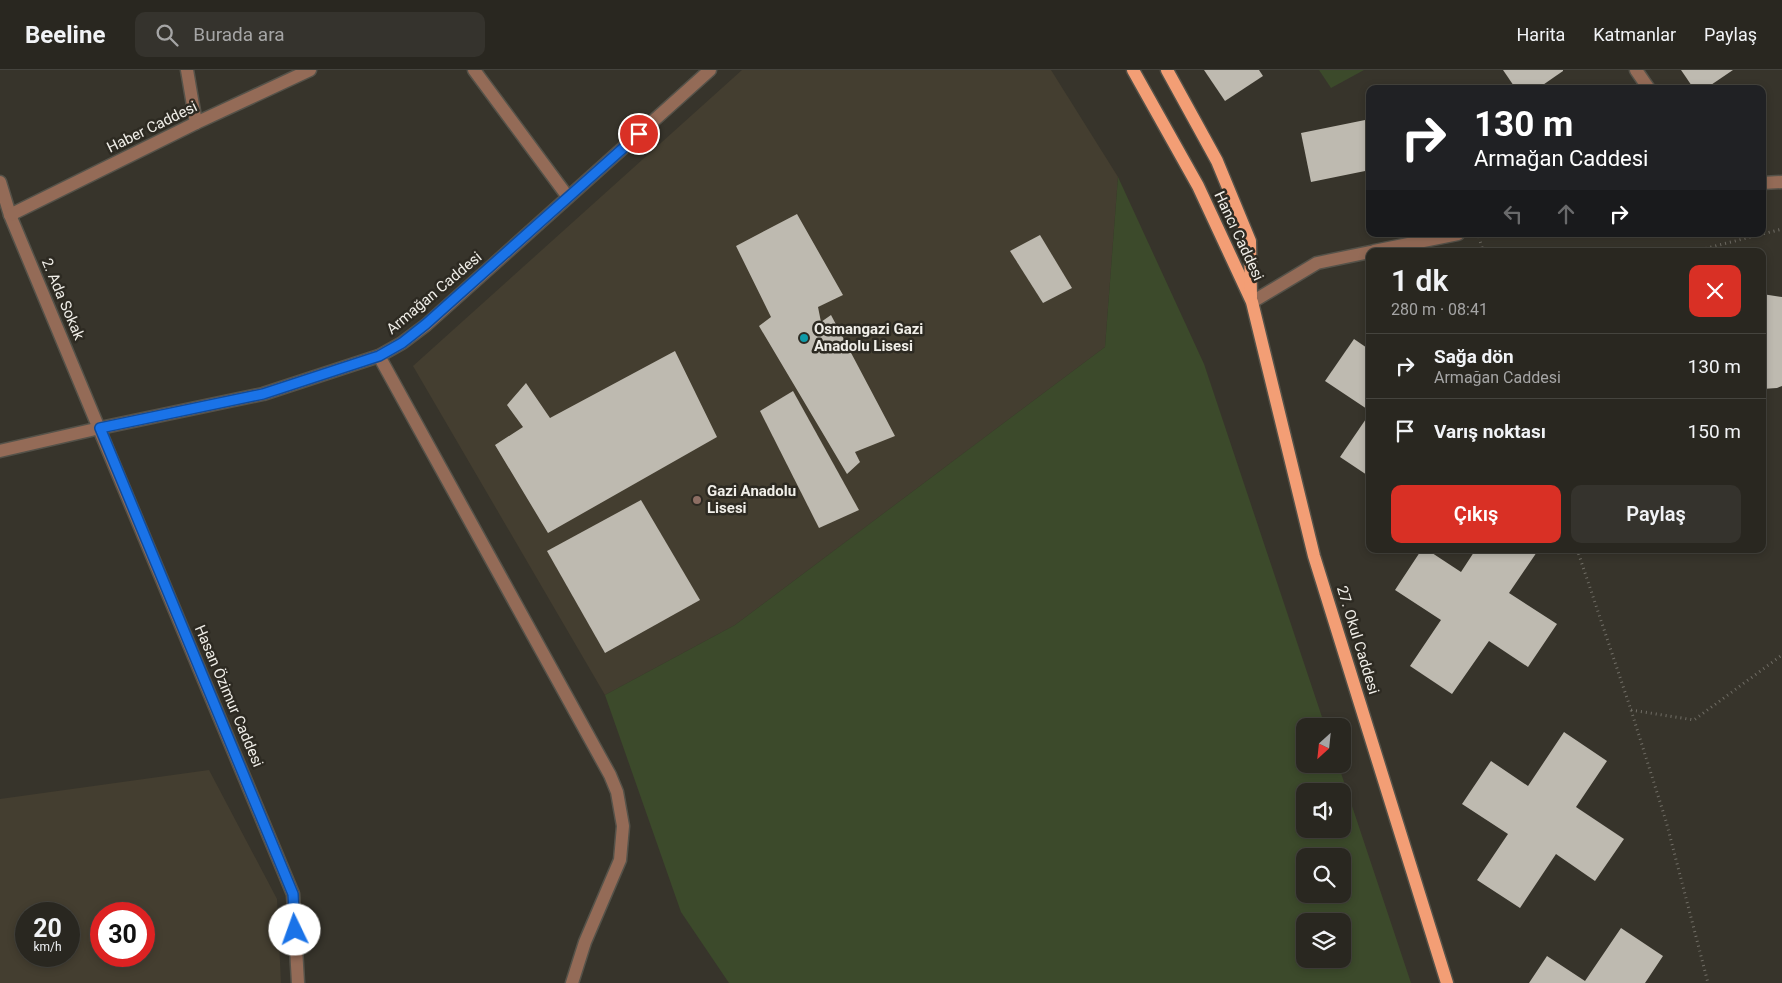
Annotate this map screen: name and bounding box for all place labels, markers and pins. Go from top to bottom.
pin [618,113,660,155]
place label: Osmangazi Gazi Anadolu Lisesi [814,320,923,355]
marker: Osmangazi Gazi Anadolu Lisesi [798,332,810,344]
place label: Gazi Anadolu Lisesi [707,482,796,517]
marker: Gazi Anadolu Lisesi [691,494,703,506]

